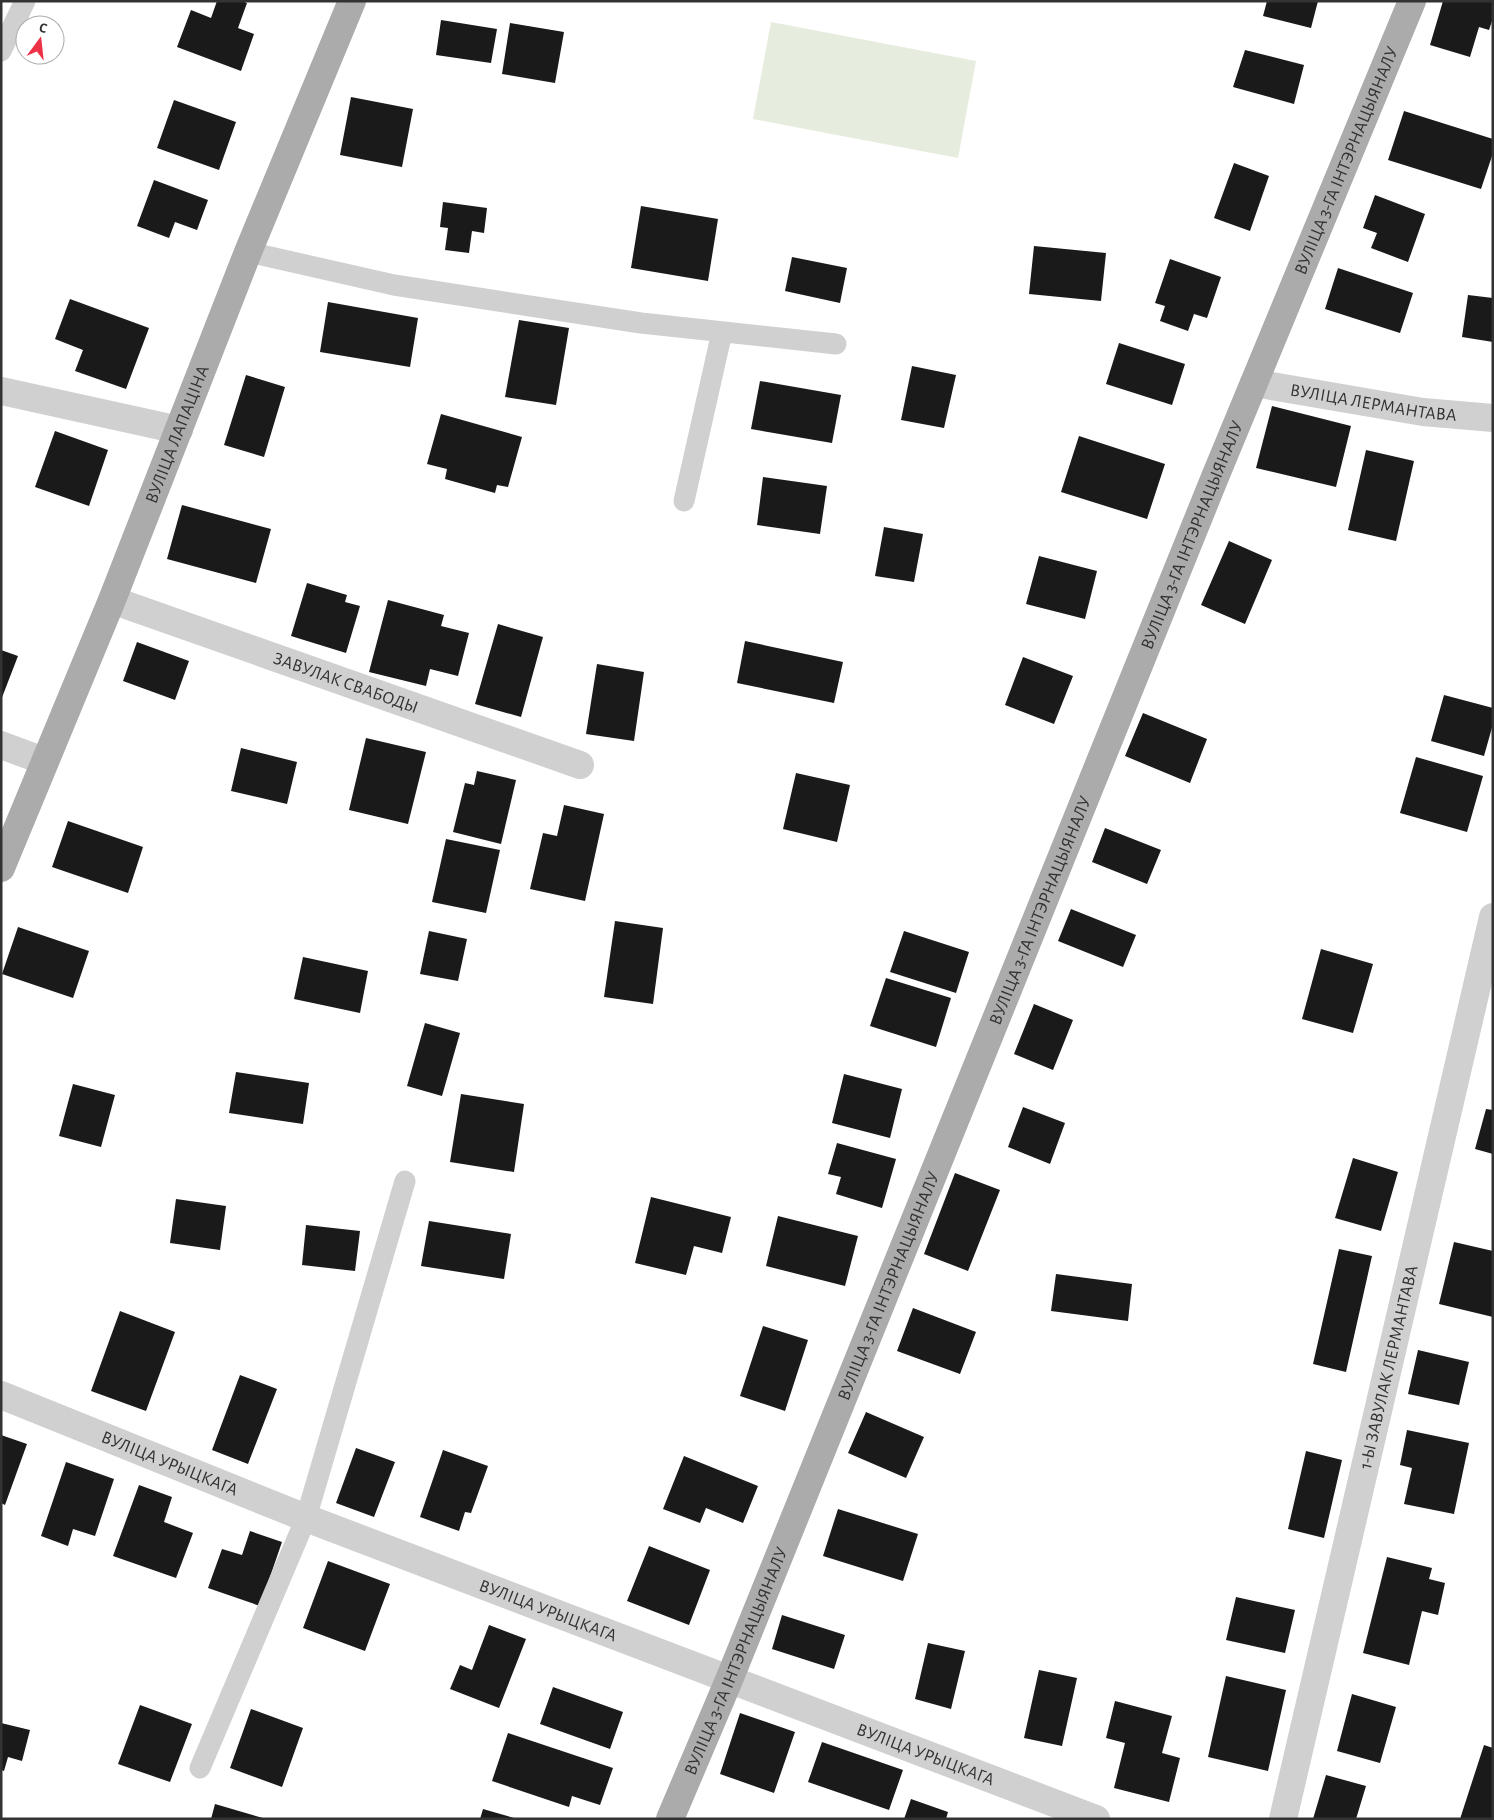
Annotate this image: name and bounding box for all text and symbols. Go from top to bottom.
north arrow [15,15,65,65]
text: С [38,21,49,36]
street label: ВУЛІЦА 3-ГА ІНТЭРНАЦЫЯНАЛУ [1292,44,1402,277]
street label: ВУЛІЦА ЛАПАЦІНА [143,363,213,506]
street label: ВУЛІЦА ЛЕРМАНТАВА [1289,381,1458,425]
street label: ВУЛІЦА 3-ГА ІНТЭРНАЦЫЯНАЛУ [1138,419,1247,652]
street label: ЗАВУЛАК СВАБОДЫ [271,650,420,717]
street label: ВУЛІЦА 3-ГА ІНТЭРНАЦЫЯНАЛУ [987,794,1095,1028]
street label: ВУЛІЦА 3-ГА ІНТЭРНАЦЫЯНАЛУ [835,1169,943,1403]
street label: 1-Ы ЗАВУЛАК ЛЕРМАНТАВА [1357,1263,1422,1471]
street label: ВУЛІЦА УРЫЦКАГА [98,1428,241,1500]
street label: ВУЛІЦА 3-ГА ІНТЭРНАЦЫЯНАЛУ [682,1545,792,1778]
street label: ВУЛІЦА УРЫЦКАГА [476,1577,620,1646]
street label: ВУЛІЦА УРЫЦКАГА [854,1721,997,1790]

